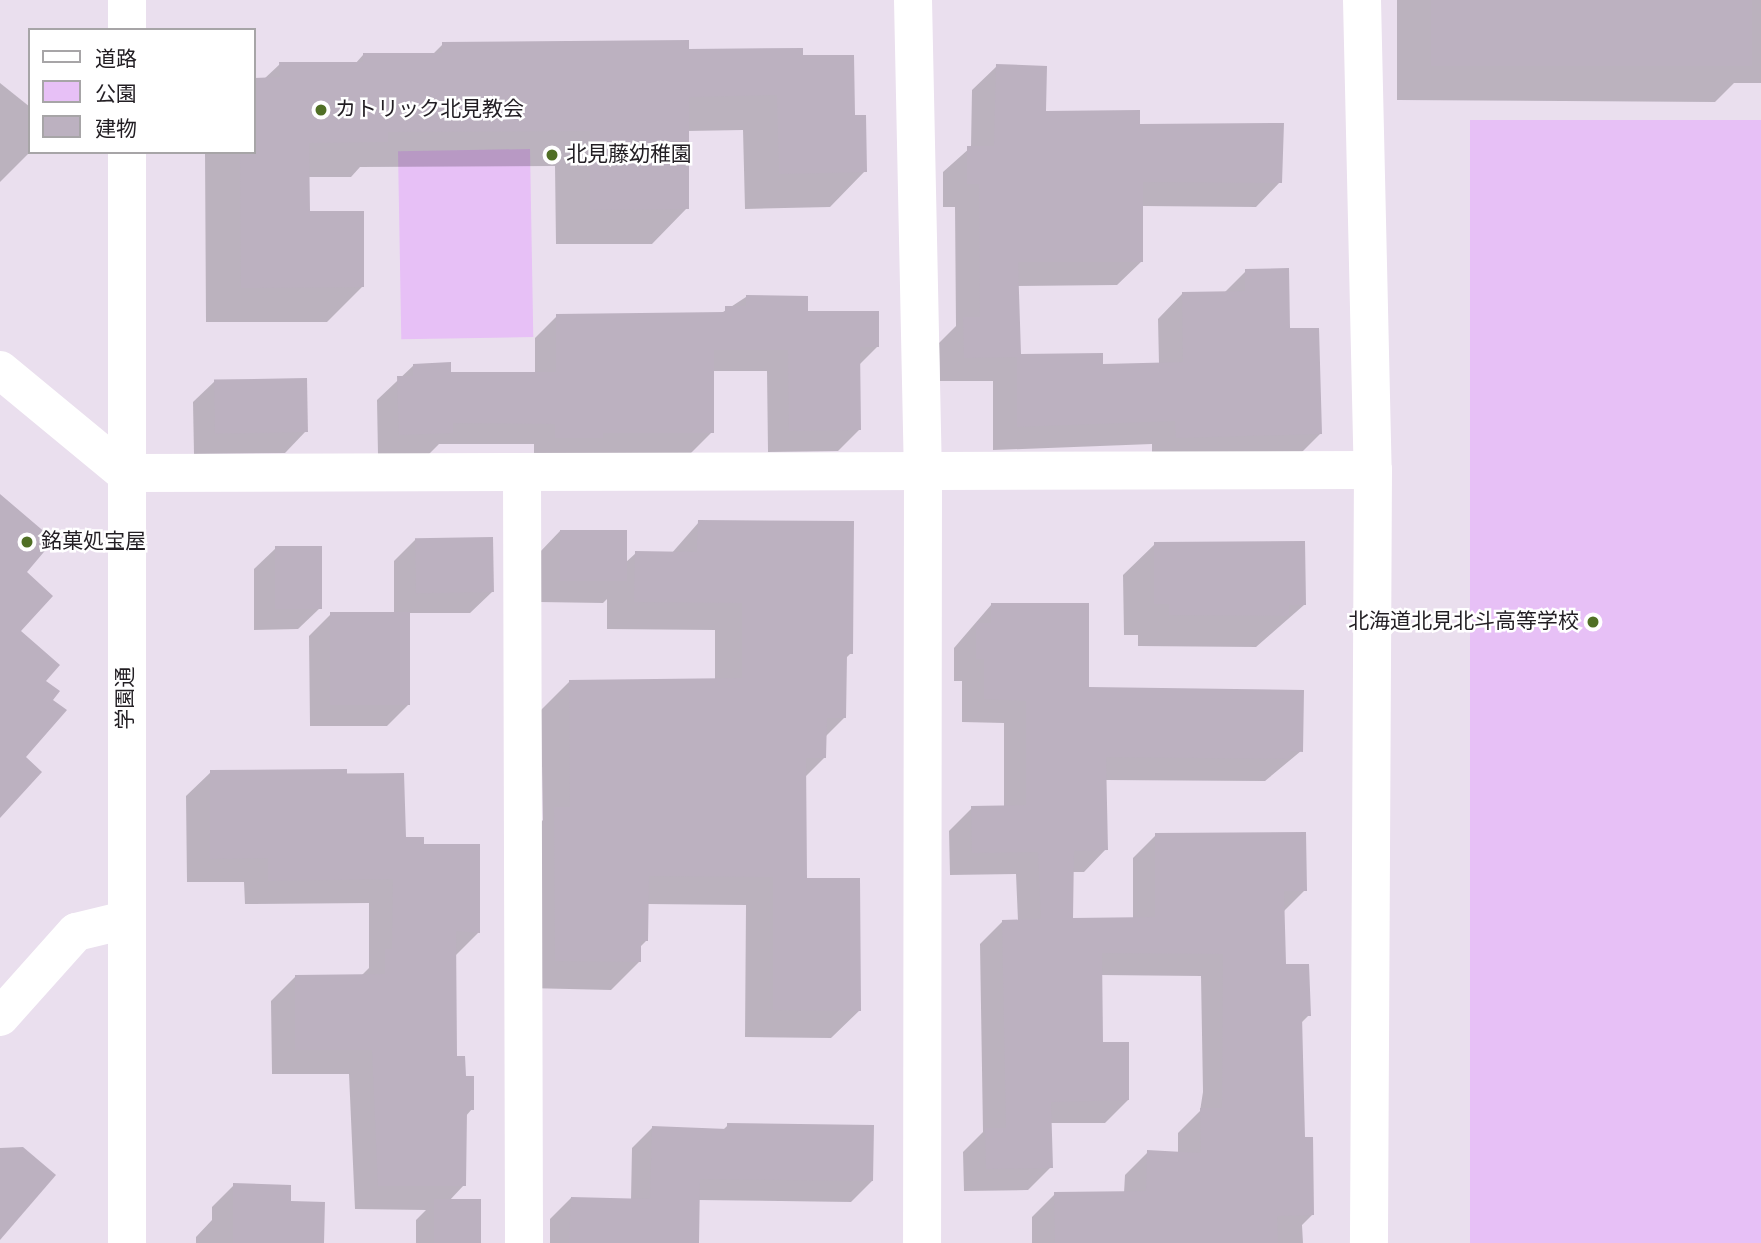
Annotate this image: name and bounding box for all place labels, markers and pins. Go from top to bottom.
place label: カトリック北見教会 [335,97,524,123]
marker: カトリック北見教会 [313,102,329,118]
place label: 北見藤幼稚園 [566,142,692,168]
marker: 北見藤幼稚園 [544,147,560,163]
place label: 銘菓処宝屋 [41,529,146,555]
marker: 銘菓処宝屋 [19,534,35,550]
place label: 北海道北見北斗高等学校 [1348,609,1579,635]
marker: 北海道北見北斗高等学校 [1585,614,1601,630]

